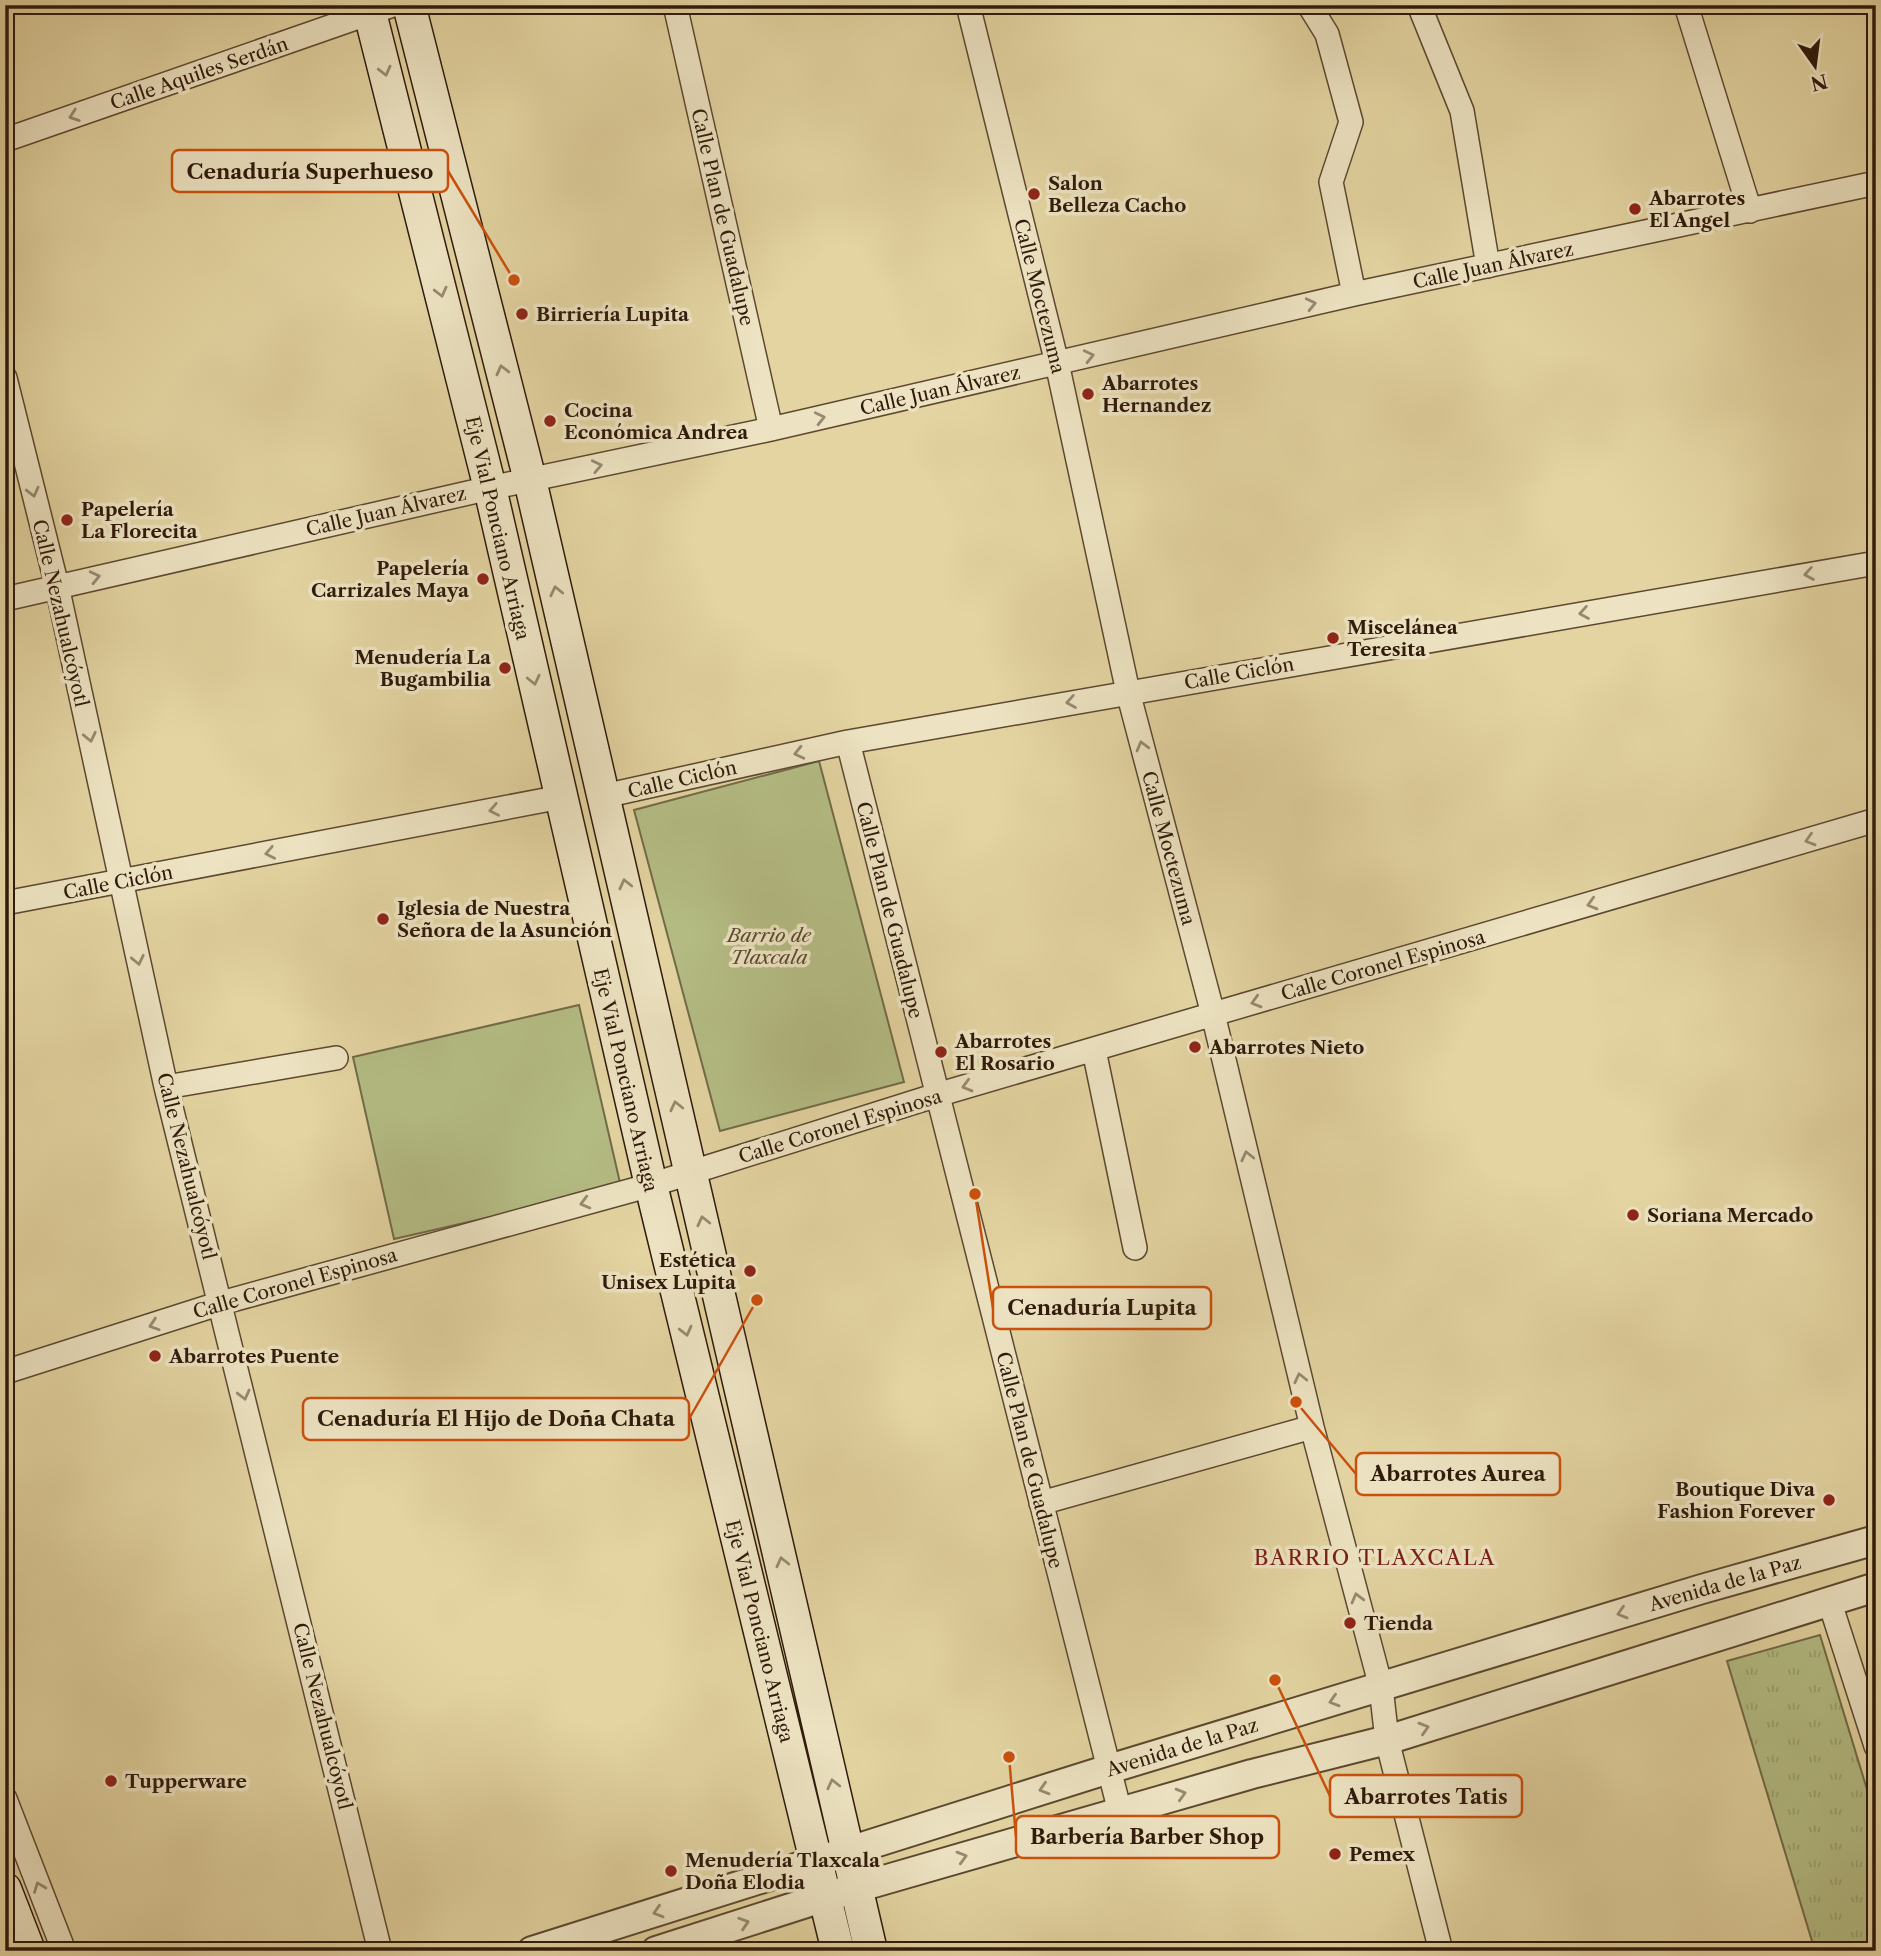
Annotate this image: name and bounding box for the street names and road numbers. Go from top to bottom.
street label: Calle Aquiles Serdán [107,32,291,115]
street label: Calle Plan de Guadalupe [686,106,759,328]
street label: Calle Moctezuma [1009,216,1070,376]
street label: Calle Juan Álvarez [1411,237,1576,294]
street label: Calle Juan Álvarez [858,361,1022,420]
street label: Eje Vial Ponciano Arriaga [461,414,534,642]
street label: Calle Juan Álvarez [304,482,468,541]
street label: Calle Nezahualcóyotl [28,517,93,709]
street label: Calle Ciclón [1182,652,1296,694]
street label: Calle Ciclón [625,756,739,803]
street label: Calle Moctezuma [1137,769,1200,928]
street label: Calle Plan de Guadalupe [851,799,928,1021]
street label: Calle Ciclón [61,861,175,904]
street label: Calle Coronel Espinosa [1278,925,1488,1006]
street label: Eje Vial Ponciano Arriaga [589,966,662,1194]
street label: Calle Nezahualcóyotl [152,1070,221,1262]
street label: Calle Coronel Espinosa [736,1085,945,1168]
street label: Calle Coronel Espinosa [190,1243,400,1324]
street label: Calle Plan de Guadalupe [991,1349,1068,1571]
street label: Eje Vial Ponciano Arriaga [721,1517,798,1745]
street label: Avenida de la Paz [1645,1551,1804,1616]
street label: Calle Nezahualcóyotl [288,1620,357,1812]
street label: Avenida de la Paz [1103,1713,1261,1782]

